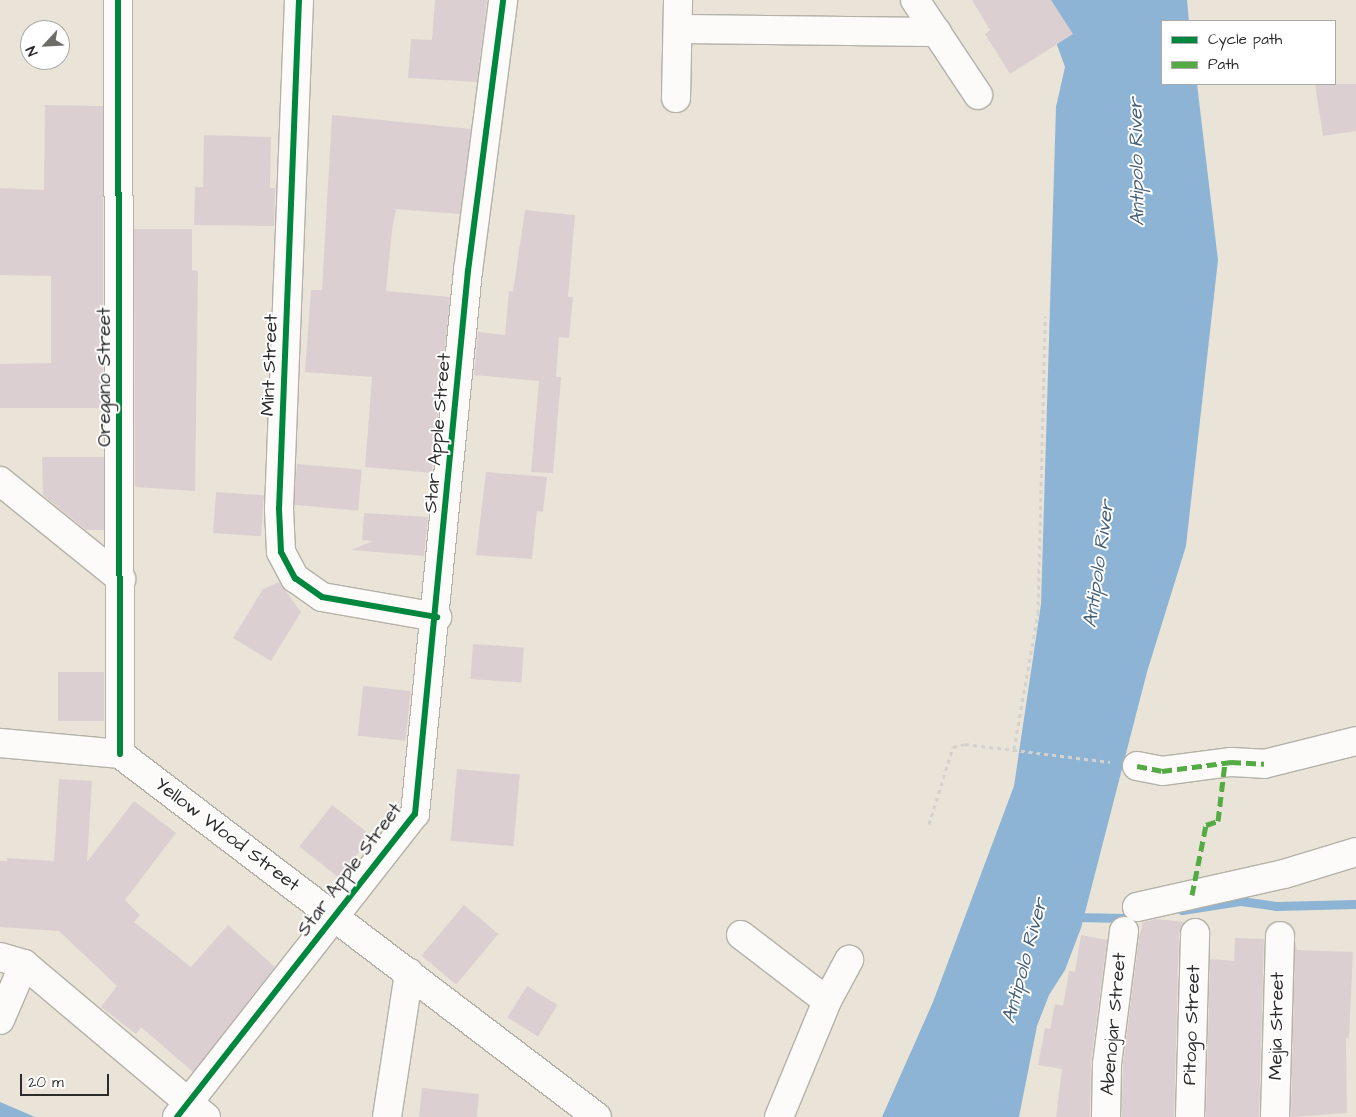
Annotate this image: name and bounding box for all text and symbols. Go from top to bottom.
north arrow [20,20,70,70]
legend [1161,20,1336,85]
text: Cycle path [1208,29,1282,50]
text: N [21,43,43,59]
text: Path [1208,54,1239,75]
water label: Antipolo River [1124,98,1150,226]
street label: Oregano Street [94,307,116,447]
street label: Mint Street [257,314,283,416]
street label: Star Apple Street [420,352,456,514]
water label: Antipolo River [1078,499,1120,629]
street label: Yellow Wood Street [150,773,304,897]
street label: Star Apple Street [293,799,407,941]
water label: Antipolo River [997,896,1053,1026]
street label: Abenojar Street [1096,952,1132,1096]
street label: Pitogo Street [1179,965,1205,1085]
street label: Mejia Street [1265,972,1289,1080]
scale bar [22,1064,111,1096]
text: 20 m [28,1072,64,1093]

